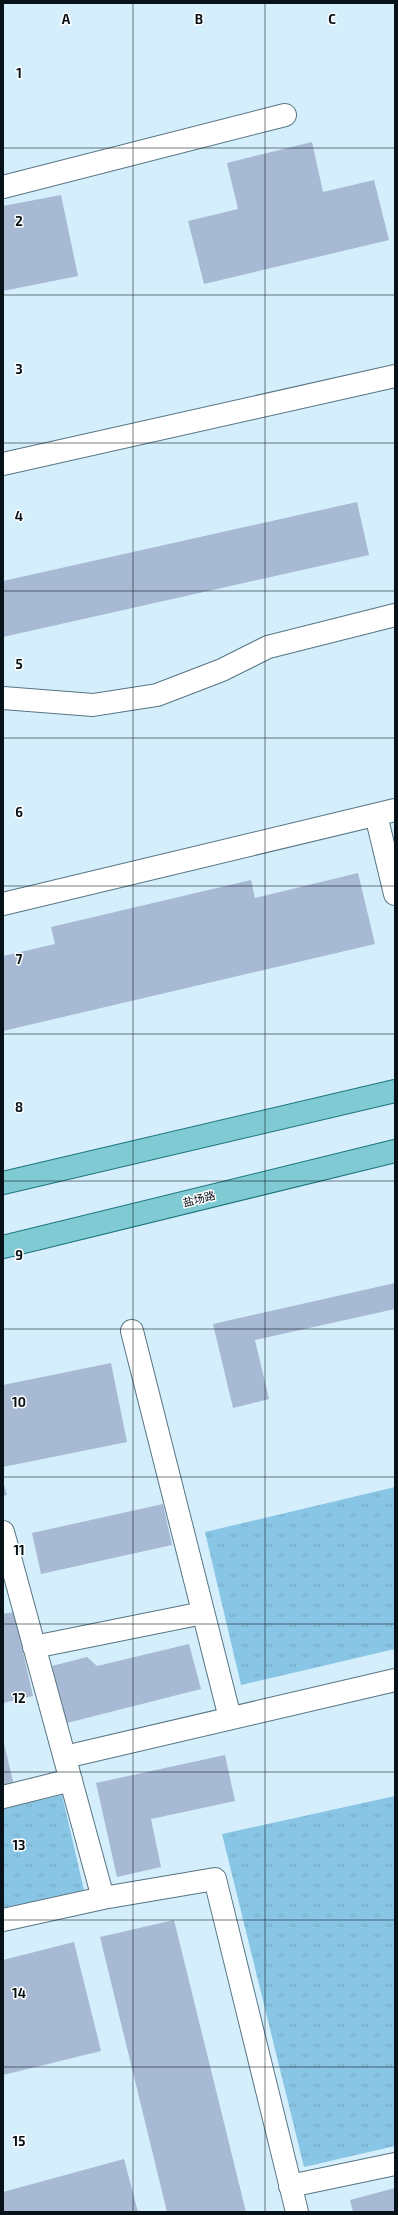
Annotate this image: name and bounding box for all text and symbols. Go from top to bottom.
text: A [62,11,71,27]
text: B [195,11,203,27]
text: C [328,11,336,27]
text: 1 [16,65,22,81]
text: 2 [15,213,23,229]
text: 3 [15,361,23,377]
text: 4 [15,508,23,524]
text: 5 [15,656,23,672]
text: 6 [15,804,23,820]
text: 7 [16,951,23,967]
text: 8 [15,1099,23,1115]
street label: 盐场路 [181,1188,216,1209]
text: 9 [15,1247,23,1263]
text: 10 [12,1394,26,1410]
text: 11 [13,1542,25,1558]
text: 12 [12,1690,26,1706]
text: 13 [13,1837,26,1853]
text: 14 [12,1985,26,2001]
text: 15 [13,2133,25,2149]

